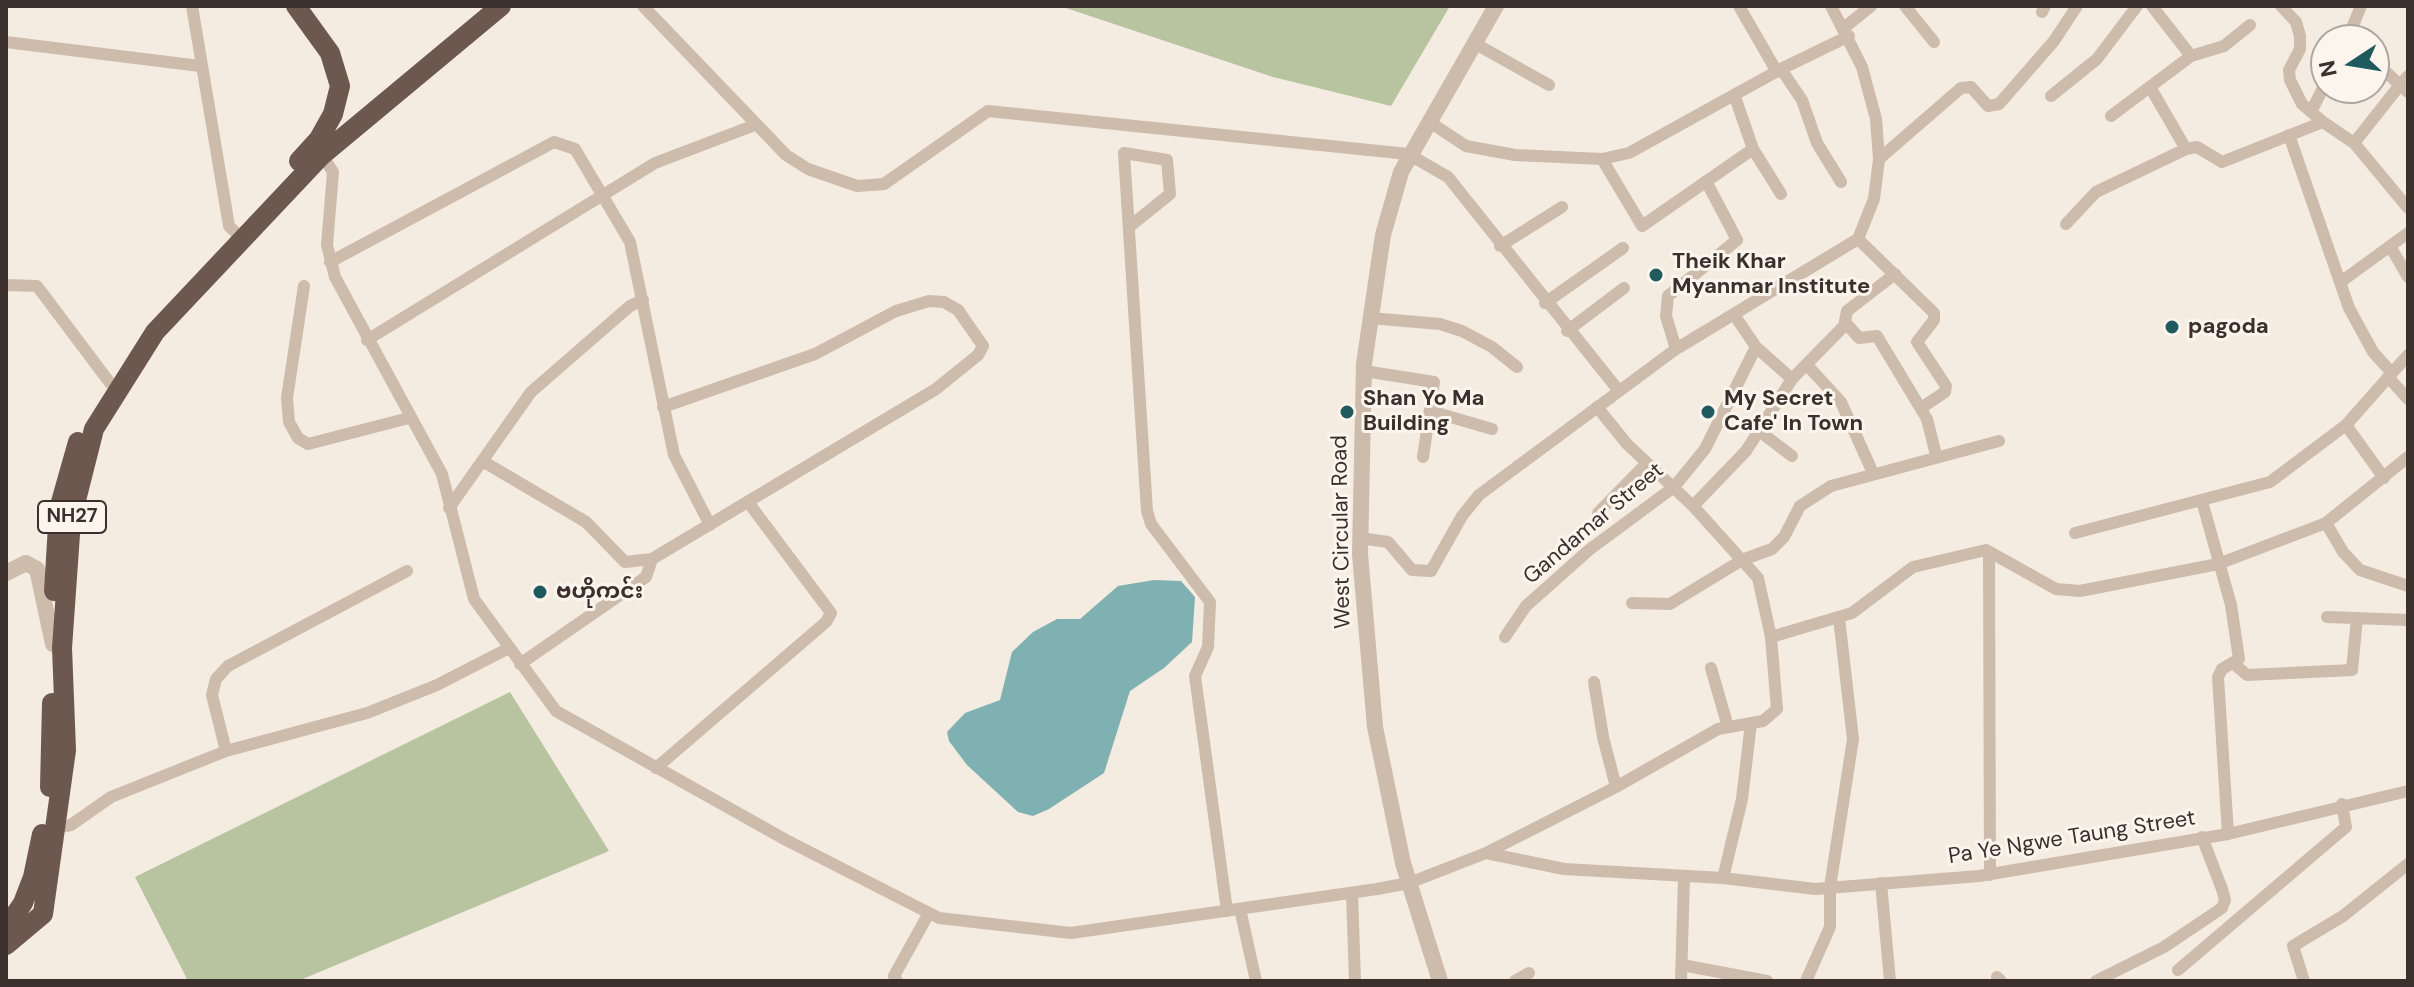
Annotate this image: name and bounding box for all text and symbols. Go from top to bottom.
north arrow [2310,24,2390,104]
text: N [2312,58,2344,80]
place label: Theik Khar Myanmar Institute [1672,249,1870,300]
marker: Theik Khar Myanmar Institute [1647,266,1665,284]
place label: pagoda [2188,314,2269,340]
marker: pagoda [2163,318,2181,336]
place label: Shan Yo Ma Building [1363,386,1484,438]
place label: My Secret Cafe' In Town [1724,386,1863,438]
marker: Shan Yo Ma Building [1338,403,1356,421]
marker: My Secret Cafe' In Town [1699,403,1717,421]
street label: West Circular Road [1327,435,1357,629]
street label: Gandamar Street [1519,458,1669,590]
road number: NH27 [38,501,106,533]
place label: ဗဟိုကင်း [556,579,643,605]
marker: ဗဟိုကင်း [531,583,549,601]
street label: Pa Ye Ngwe Taung Street [1947,805,2197,871]

